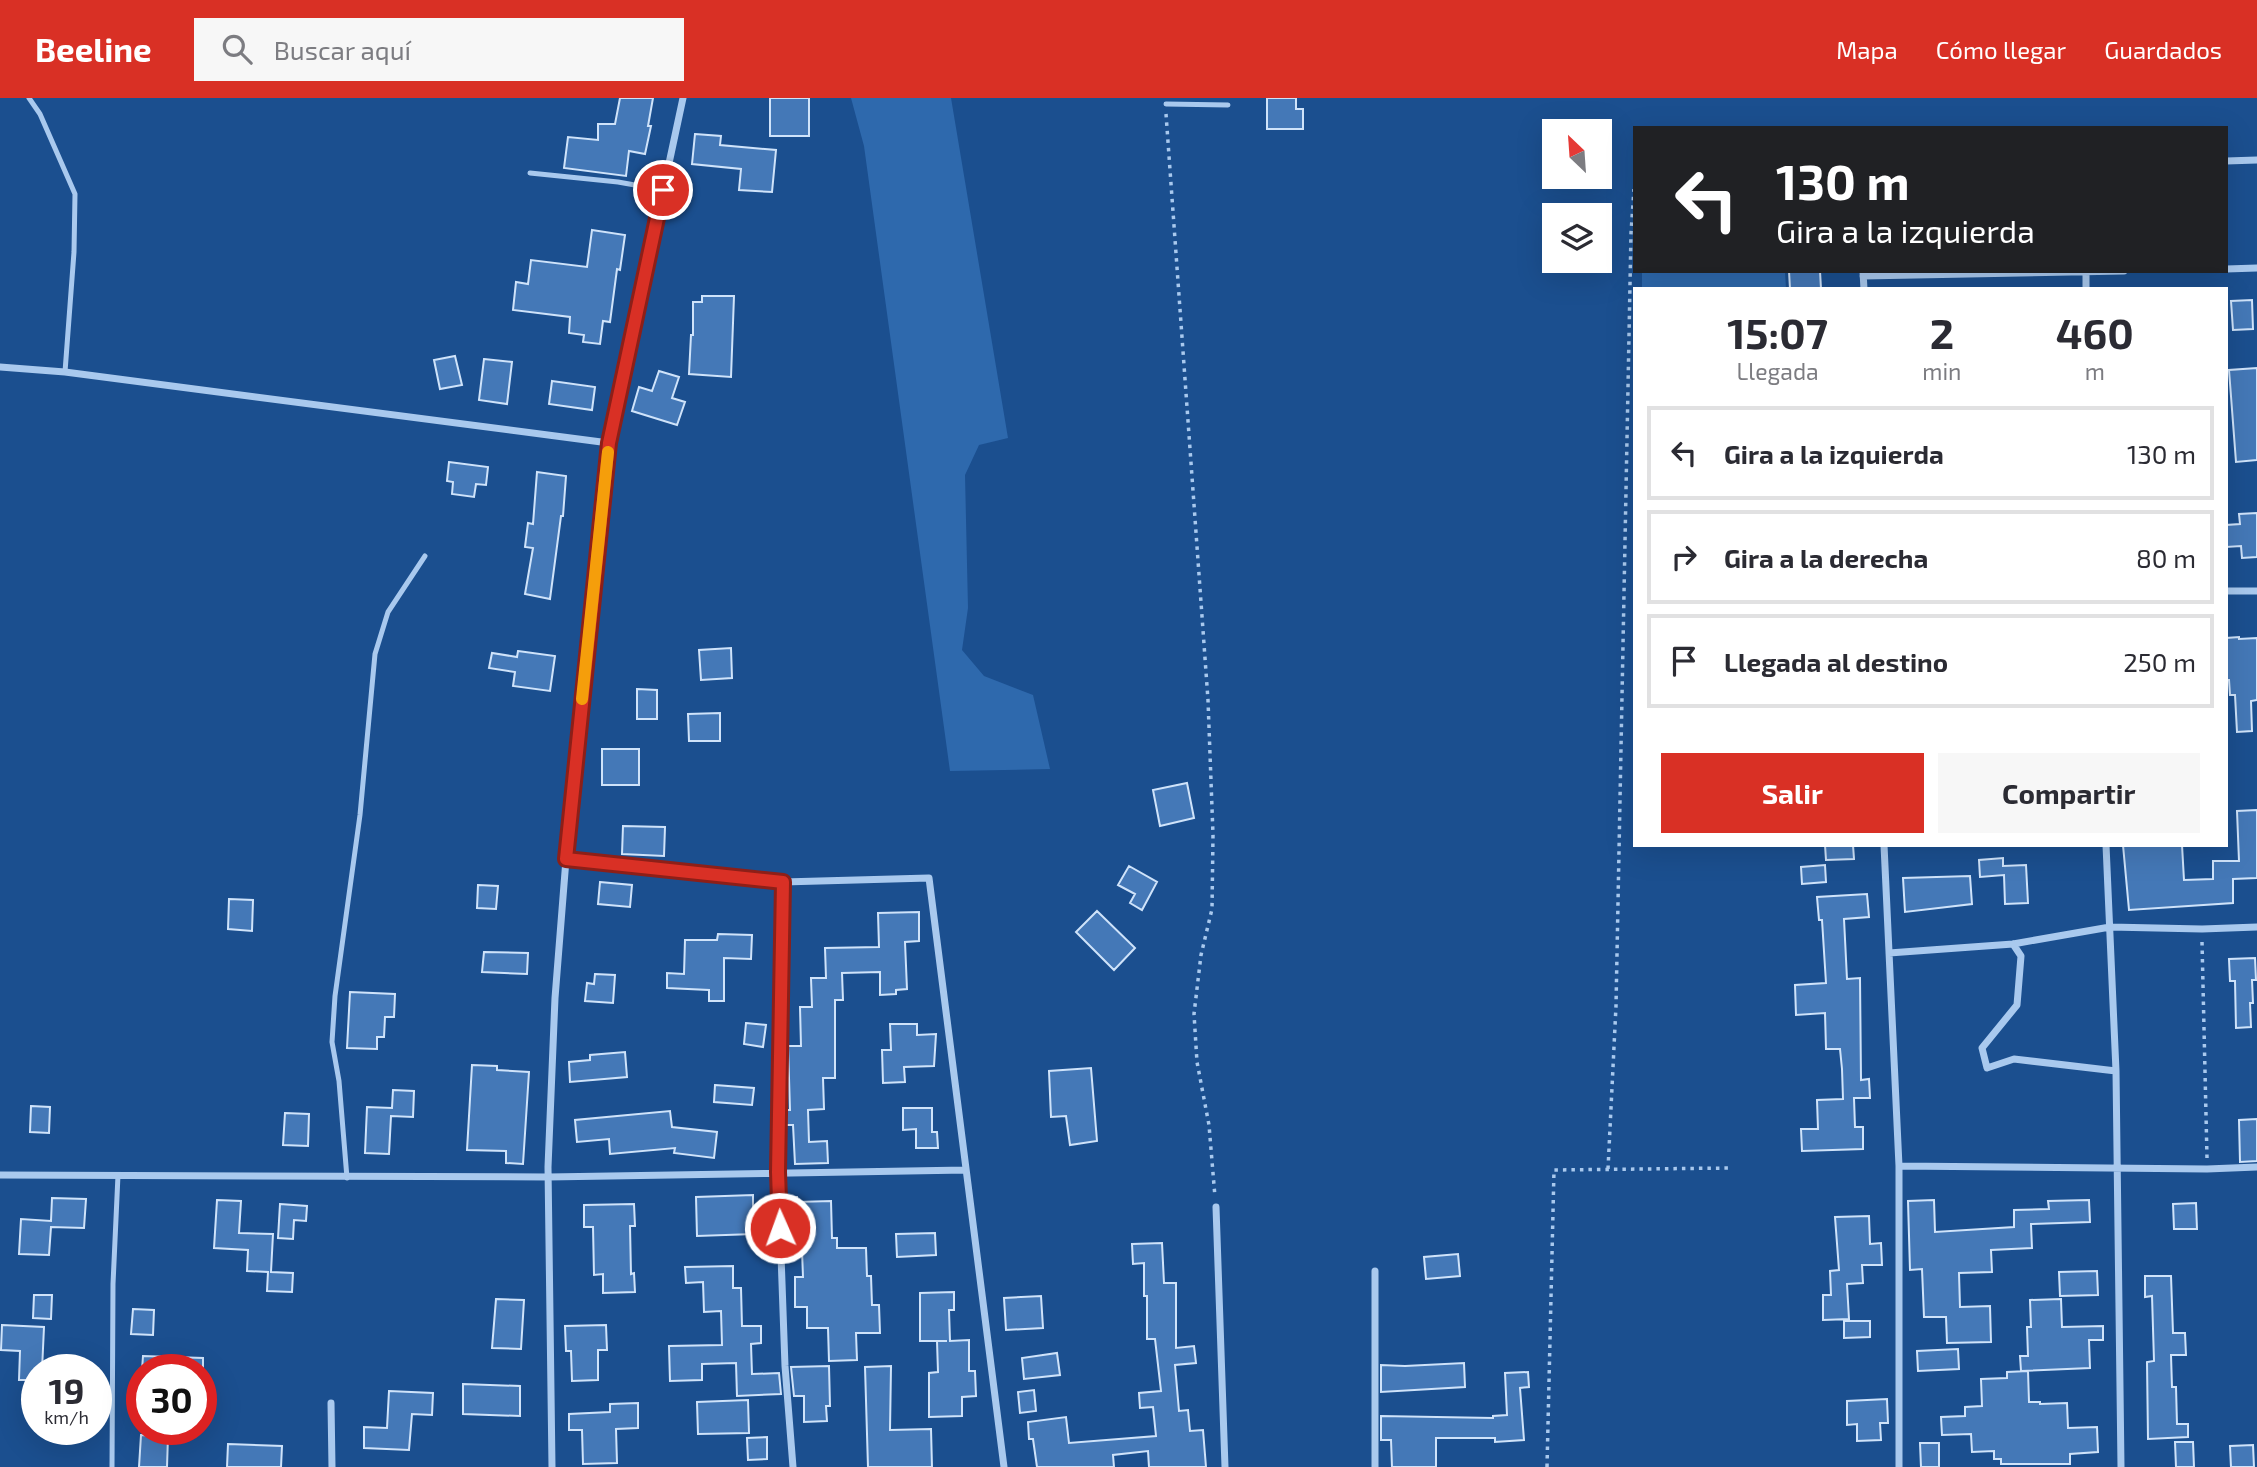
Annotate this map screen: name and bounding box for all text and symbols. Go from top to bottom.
search box [194,18,684,81]
text: Beeline [35,29,152,69]
icon: search [218,30,256,68]
text: Buscar aquí [274,34,411,65]
text: Mapa [1836,35,1898,64]
text: Cómo llegar [1936,35,2066,64]
text: Guardados [2104,35,2222,64]
north arrow [1542,119,1612,189]
map controls [1542,119,1612,273]
text: 130 m [1776,151,1910,210]
icon: left [1661,154,1752,245]
pin [633,160,693,220]
icon: arrive [644,171,682,209]
button: layers [1542,203,1612,273]
text: Gira a la izquierda [1776,211,2035,249]
text: 15:07 [1727,307,1828,357]
text: 2 [1930,307,1954,357]
text: 460 [2056,307,2134,357]
text: Llegada [1737,357,1819,385]
text: min [1922,357,1961,385]
text: m [2085,357,2105,385]
icon: left [1665,434,1703,472]
text: Gira a la izquierda [1724,438,1944,469]
text: 130 m [2127,438,2196,469]
icon: right [1665,538,1703,576]
text: Gira a la derecha [1724,542,1928,573]
text: 80 m [2136,542,2196,573]
icon: arrive [1665,642,1703,680]
text: Llegada al destino [1724,646,1948,677]
text: 250 m [2123,646,2196,677]
button: Salir [1661,753,1924,833]
button: Compartir [1938,753,2200,833]
position arrow [743,1191,817,1265]
speed limit sign: 30 [126,1354,217,1445]
text: 19 [49,1369,84,1411]
text: km/h [44,1406,89,1428]

